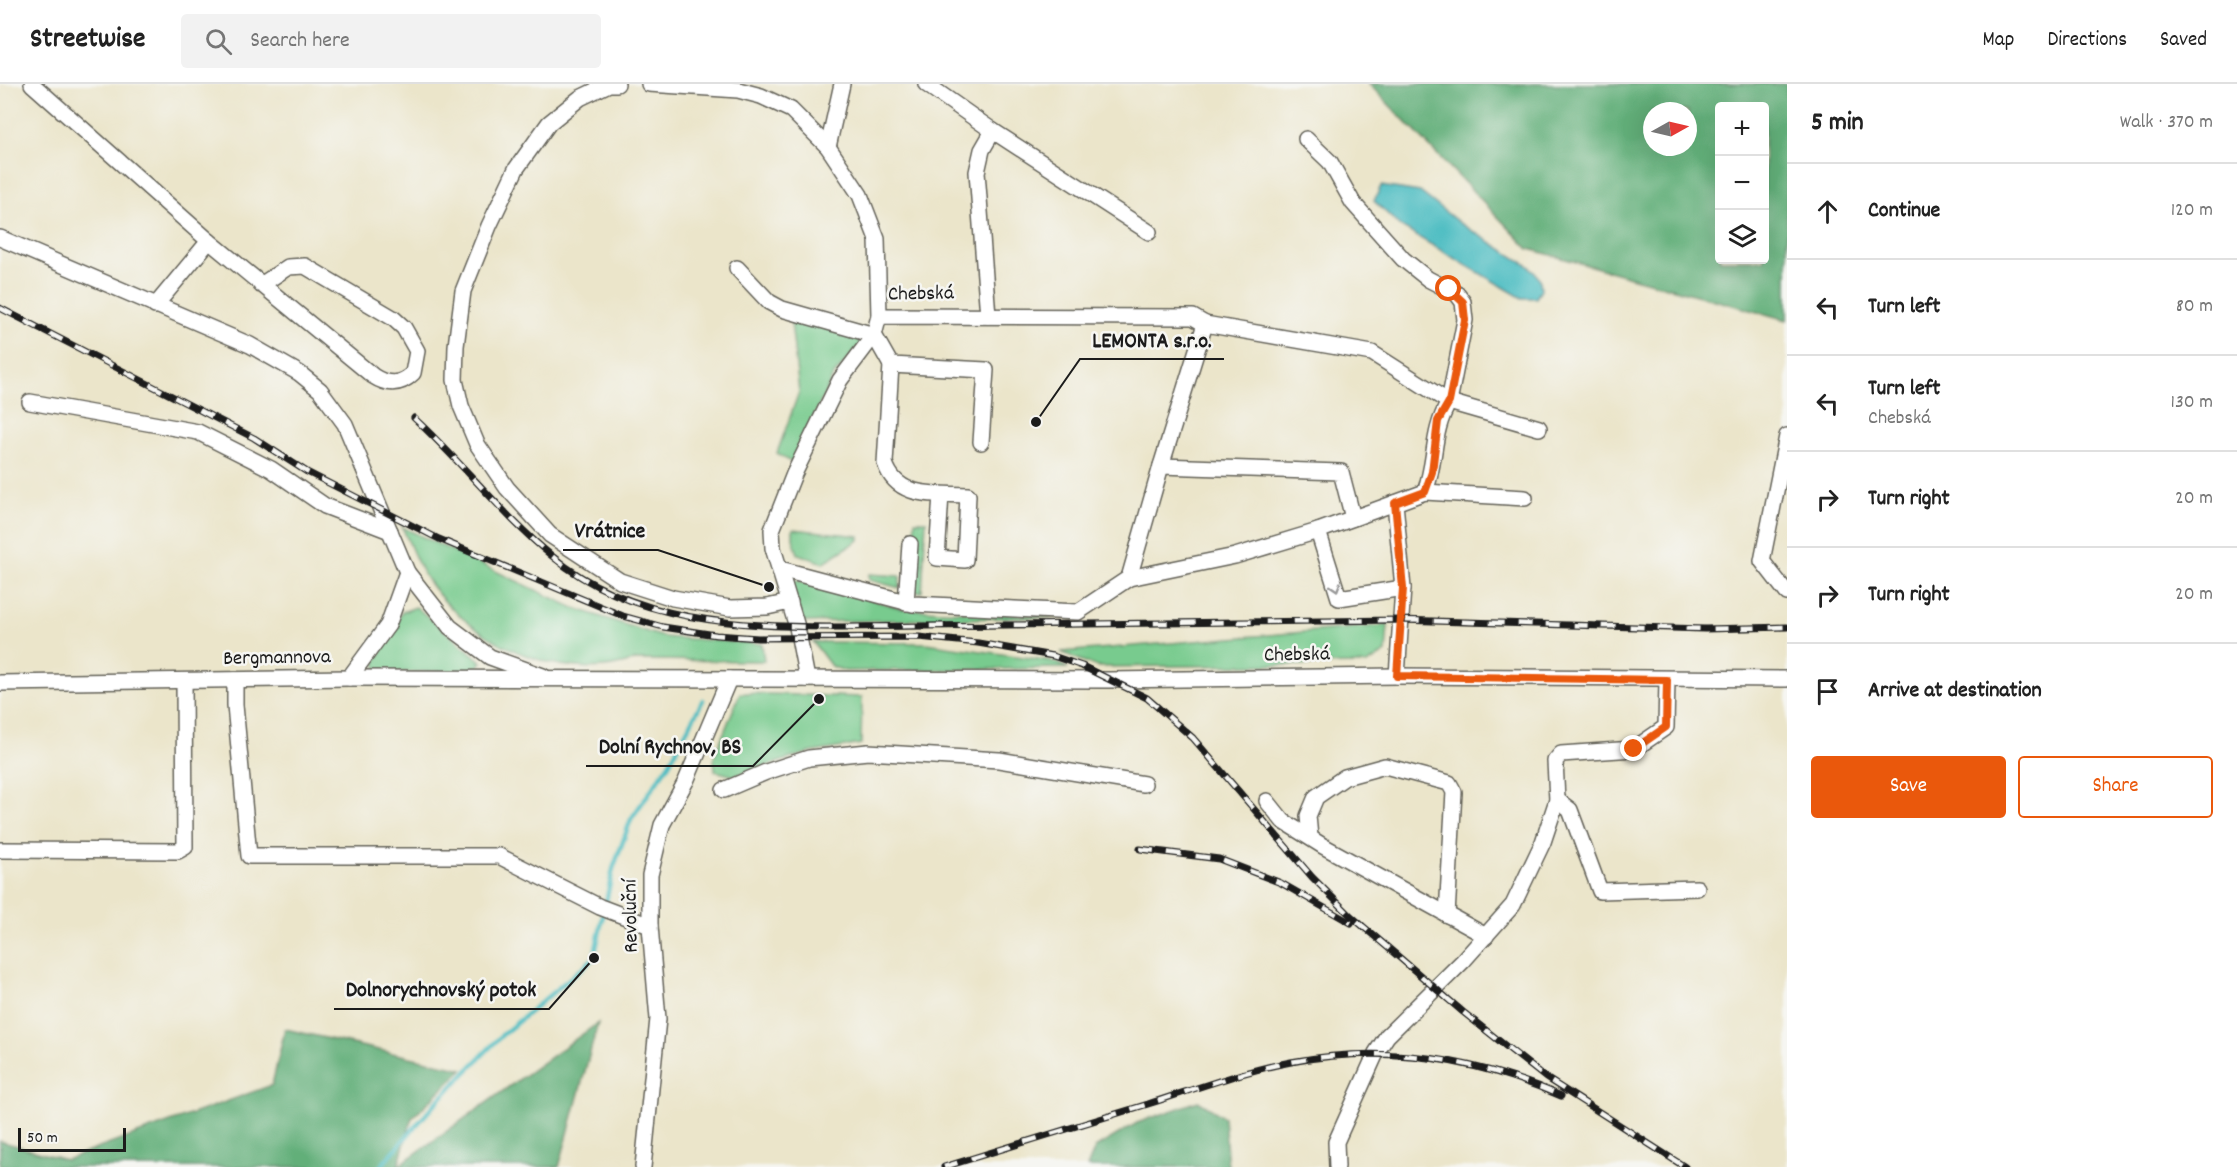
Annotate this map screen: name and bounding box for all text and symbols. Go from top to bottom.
search box [181,14,601,68]
text: Streetwise [30,21,145,61]
icon: search [202,25,235,58]
text: Search here [250,26,350,57]
text: Map [1983,26,2014,56]
text: Directions [2047,26,2127,56]
text: Saved [2160,26,2207,56]
north arrow [1643,102,1697,156]
map controls [1715,102,1769,264]
button: + [1715,102,1769,156]
text: 5 min [1811,105,1864,142]
text: Walk · 370 m [2120,109,2213,137]
button: − [1715,156,1769,210]
icon: ahead [1811,195,1844,228]
text: Continue [1868,196,1940,227]
text: 120 m [2171,197,2213,225]
button: layers [1715,210,1769,264]
route start [1435,275,1461,301]
street label: Chebská [888,279,955,311]
icon: left [1811,291,1844,324]
text: Turn left [1868,292,1940,323]
text: 80 m [2176,293,2213,321]
callout: LEMONTA s.r.o. [1080,319,1224,359]
text: LEMONTA s.r.o. [1092,327,1212,358]
text: Turn left [1868,374,1940,405]
icon: left [1811,387,1844,420]
text: 130 m [2171,389,2213,417]
text: Chebská [1868,405,1931,433]
icon: right [1811,483,1844,516]
text: Turn right [1868,484,1950,515]
text: 20 m [2175,485,2213,513]
callout: Vrátnice [563,510,658,550]
text: Vrátnice [575,517,646,548]
icon: right [1811,579,1844,612]
text: Turn right [1868,580,1950,611]
one-way arrow [1329,581,1341,592]
text: 20 m [2175,581,2213,609]
street label: Chebská [1264,640,1331,672]
street label: Bergmannova [223,643,332,675]
icon: arrive [1811,675,1844,708]
text: Arrive at destination [1868,676,2042,707]
callout: Dolní Rychnov, BS [586,726,753,766]
text: Dolní Rychnov, BS [599,733,742,764]
route end [1620,735,1646,761]
button: Save [1811,756,2006,818]
button: Share [2018,756,2213,818]
street label: Revoluční [616,877,648,953]
callout: Dolnorychnovský potok [334,969,549,1009]
text: Dolnorychnovský potok [346,976,536,1007]
scale bar [18,1125,126,1152]
text: 50 m [27,1127,58,1150]

